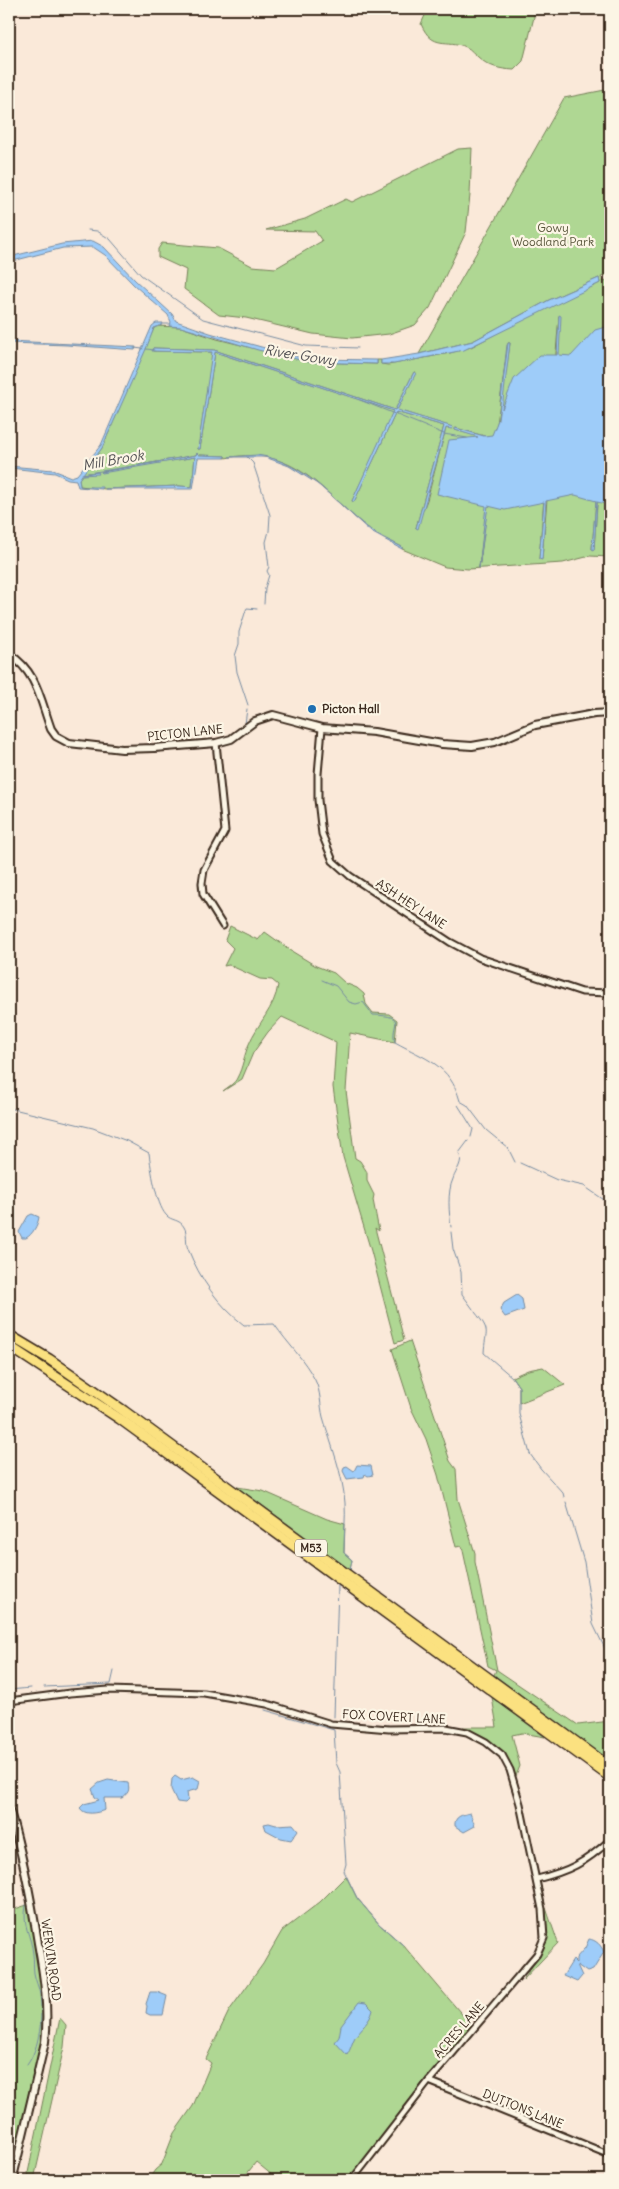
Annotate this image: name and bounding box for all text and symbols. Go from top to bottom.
park label: Gowy Woodland Park [512,220,594,249]
water label: River Gowy [263,340,338,370]
water label: Mill Brook [81,446,146,474]
place label: Picton Hall [322,701,380,716]
marker: Picton Hall [306,703,318,715]
street label: PICTON LANE [146,721,224,744]
street label: ASH HEY LANE [373,875,449,932]
road number: M53 [295,1540,327,1556]
street label: FOX COVERT LANE [342,1706,446,1727]
street label: WERVIN ROAD [38,1918,65,2002]
street label: ACRES LANE [430,1999,487,2061]
street label: DUTTONS LANE [481,2086,566,2132]

